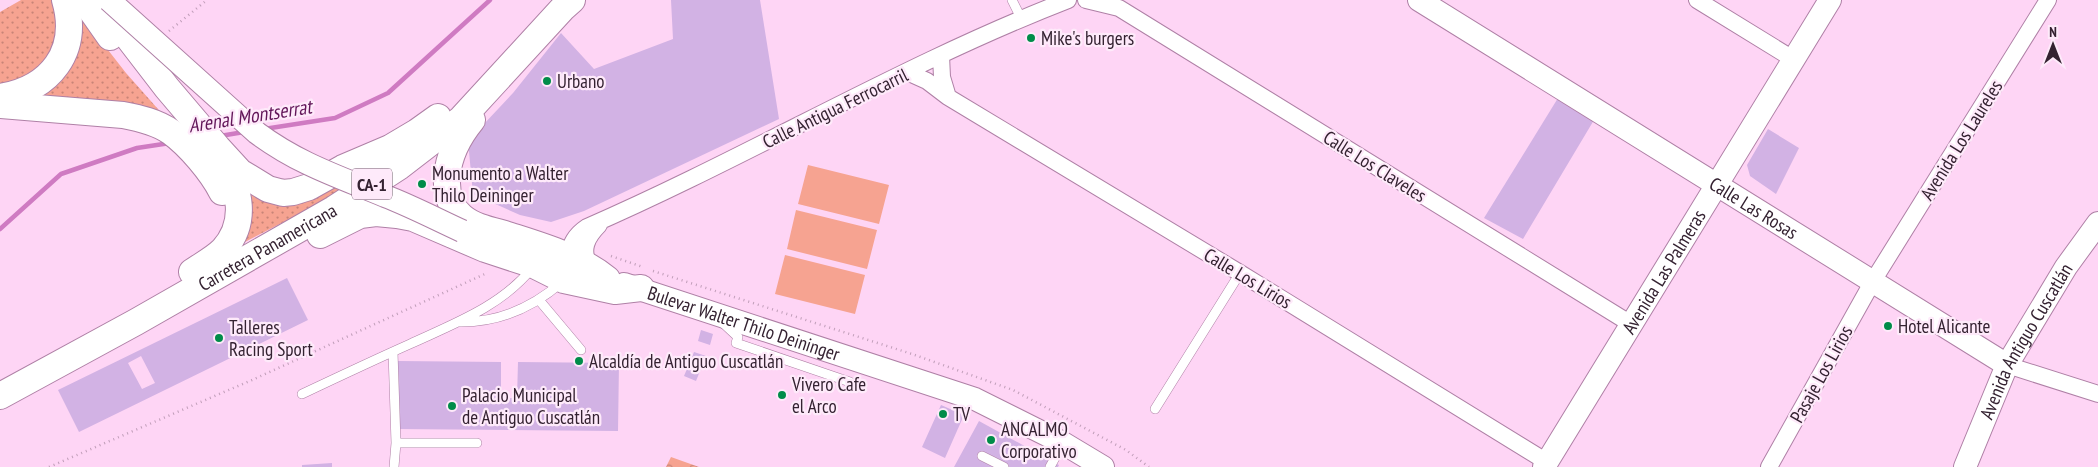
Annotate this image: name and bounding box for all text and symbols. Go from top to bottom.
north arrow [2028,20,2078,70]
text: N [2049,23,2057,41]
place label: Mike's burgers [1041,26,1134,50]
marker: Mike's burgers [1025,32,1037,44]
street label: Calle Antigua Ferrocarril [758,62,912,154]
place label: Urbano [557,69,605,93]
marker: Urbano [541,75,553,87]
street label: Avenida Los Laureles [1915,76,2007,204]
water label: Arenal Montserrat [187,93,316,139]
street label: Calle Los Claveles [1319,125,1431,207]
place label: Monumento a Walter Thilo Deininger [432,161,569,207]
road number: CA-1 [352,168,392,200]
street label: Calle Las Rosas [1705,171,1802,244]
marker: Monumento a Walter Thilo Deininger [416,178,428,190]
street label: Carretera Panamericana [194,198,341,296]
street label: Avenida Las Palmeras [1616,205,1711,338]
street label: Calle Los Lirios [1200,242,1296,314]
street label: Avenida Antiguo Cuscatlán [1974,259,2077,423]
street label: Bulevar Walter Thilo Deininger [645,281,844,366]
place label: Hotel Alicante [1898,314,1991,338]
place label: Talleres Racing Sport [229,315,313,361]
marker: Hotel Alicante [1882,320,1894,332]
street label: Pasaje Los Lirios [1784,321,1858,427]
marker: Talleres Racing Sport [213,332,225,344]
place label: Alcaldía de Antiguo Cuscatlán [589,349,783,373]
marker: Alcaldía de Antiguo Cuscatlán [573,355,585,367]
place label: Vivero Cafe el Arco [791,372,866,418]
place label: Palacio Municipal de Antiguo Cuscatlán [462,383,600,429]
marker: Vivero Cafe el Arco [776,389,788,401]
marker: Palacio Municipal de Antiguo Cuscatlán [446,400,458,412]
place label: TV [953,402,970,426]
marker: TV [937,408,949,420]
place label: ANCALMO Corporativo [1001,417,1077,463]
marker: ANCALMO Corporativo [985,434,997,446]

